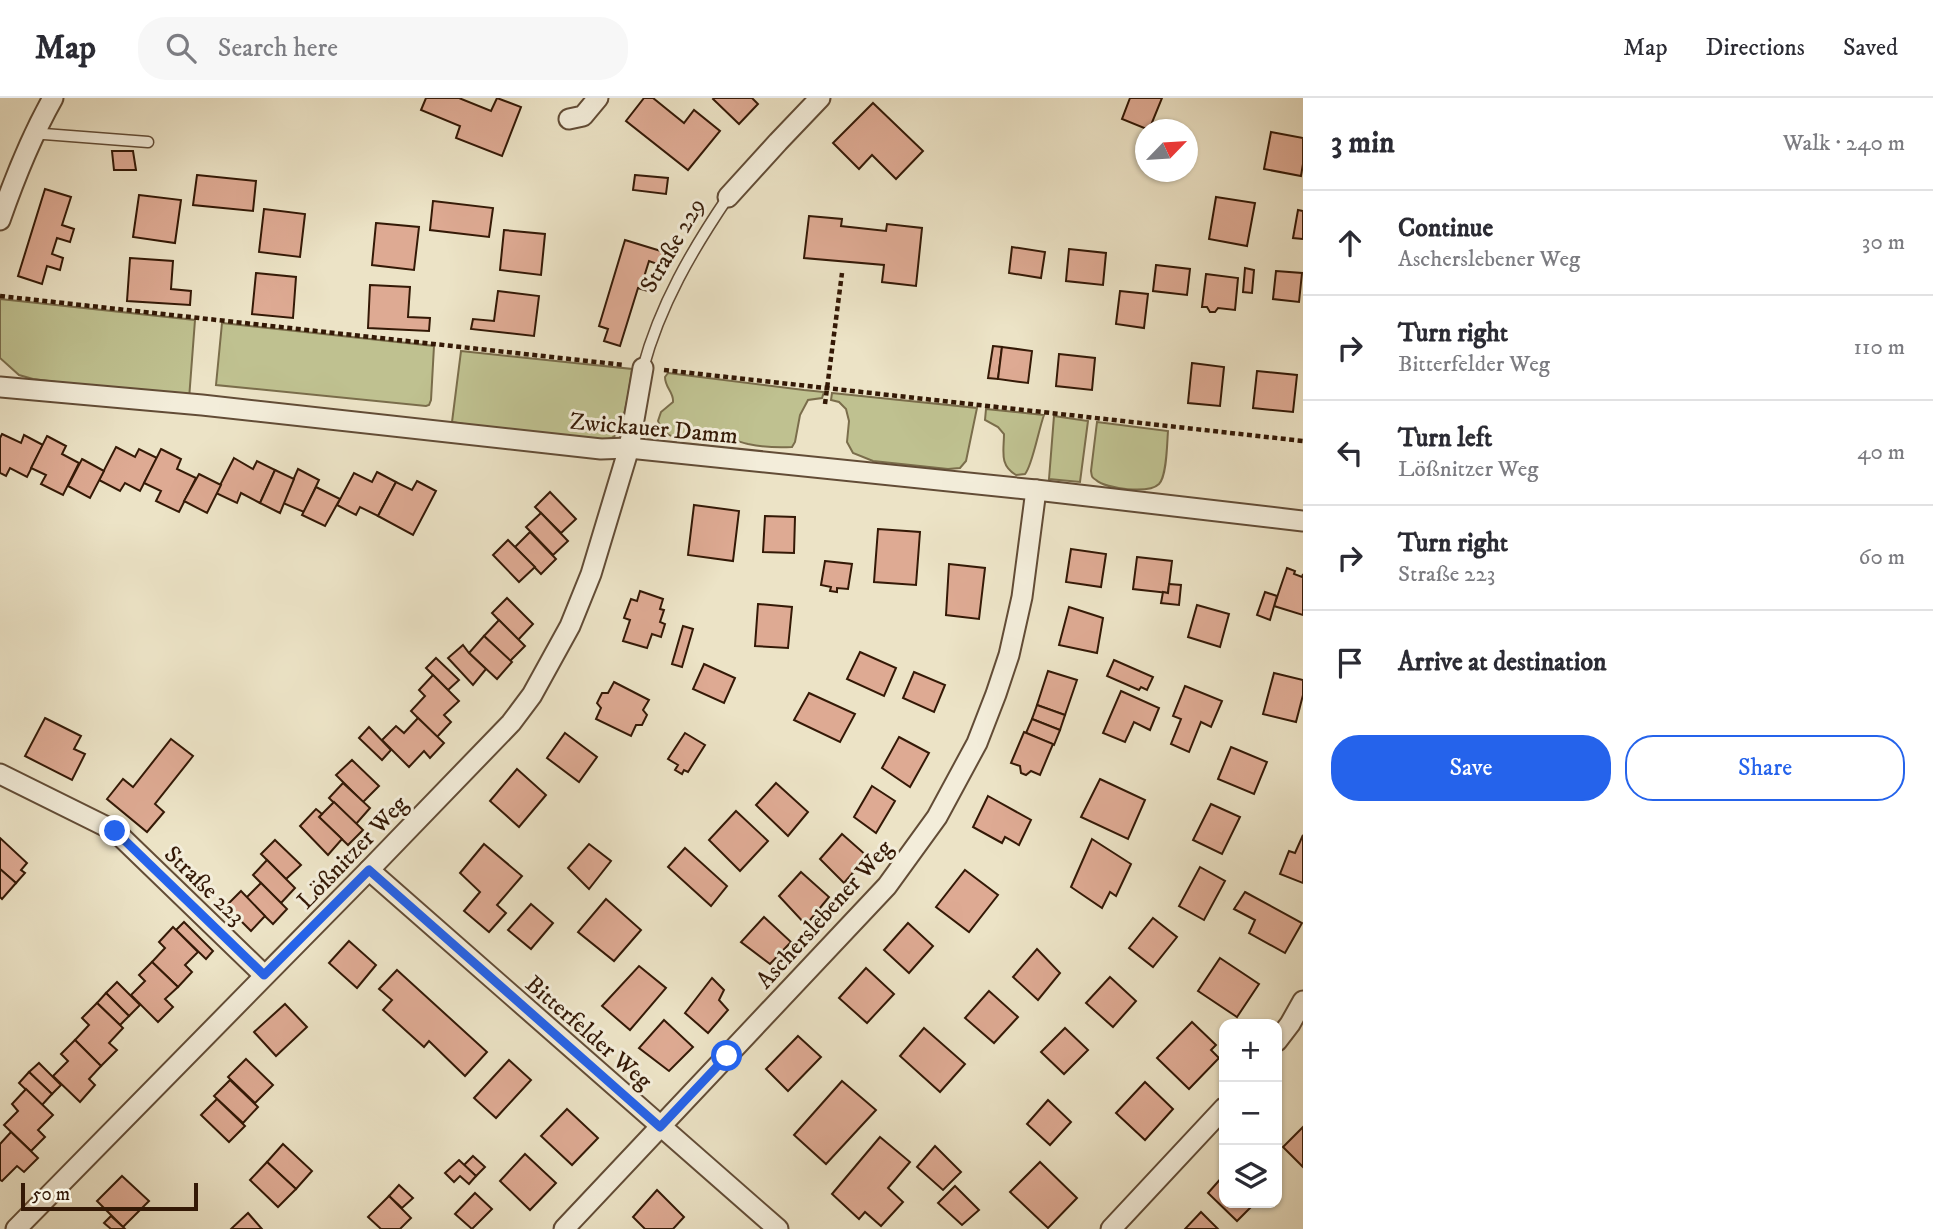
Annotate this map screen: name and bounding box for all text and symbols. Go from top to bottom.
search box [138,17,628,80]
text: Map [35,28,96,69]
icon: search [162,29,200,67]
text: Search here [218,32,338,65]
text: Map [1623,33,1668,63]
text: Directions [1706,33,1805,63]
text: Saved [1843,33,1898,63]
north arrow [1135,119,1198,182]
text: 3 min [1331,125,1395,162]
text: Walk · 240 m [1783,129,1905,158]
street label: Straße 229 [634,193,712,298]
text: Continue [1398,212,1493,245]
icon: ahead [1331,224,1369,262]
text: 30 m [1862,228,1905,257]
text: Ascherslebener Weg [1398,245,1580,274]
text: Turn right [1398,317,1508,350]
icon: right [1331,329,1369,367]
text: 110 m [1854,333,1905,362]
text: Bitterfelder Weg [1398,350,1550,379]
street label: Zwickauer Damm [569,407,739,451]
text: Turn left [1398,422,1492,455]
icon: left [1331,434,1369,472]
text: 40 m [1857,438,1905,467]
text: Lößnitzer Weg [1398,455,1539,484]
text: Turn right [1398,527,1508,560]
icon: right [1331,539,1369,577]
text: 60 m [1858,543,1905,572]
text: Straße 223 [1398,560,1495,589]
icon: arrive [1331,644,1369,682]
text: Arrive at destination [1398,646,1607,679]
button: Save [1331,735,1611,801]
button: Share [1625,735,1905,801]
street label: Lößnitzer Weg [291,789,415,916]
route end [99,815,130,846]
street label: Ascherslebener Weg [750,834,900,995]
street label: Straße 223 [157,840,251,932]
street label: Bitterfelder Weg [519,969,658,1096]
map controls [1219,1019,1282,1208]
button: + [1219,1019,1282,1082]
route start [711,1040,742,1071]
button: − [1219,1082,1282,1145]
button: layers [1219,1145,1282,1208]
scale bar [21,1180,198,1212]
text: 50 m [32,1183,70,1206]

